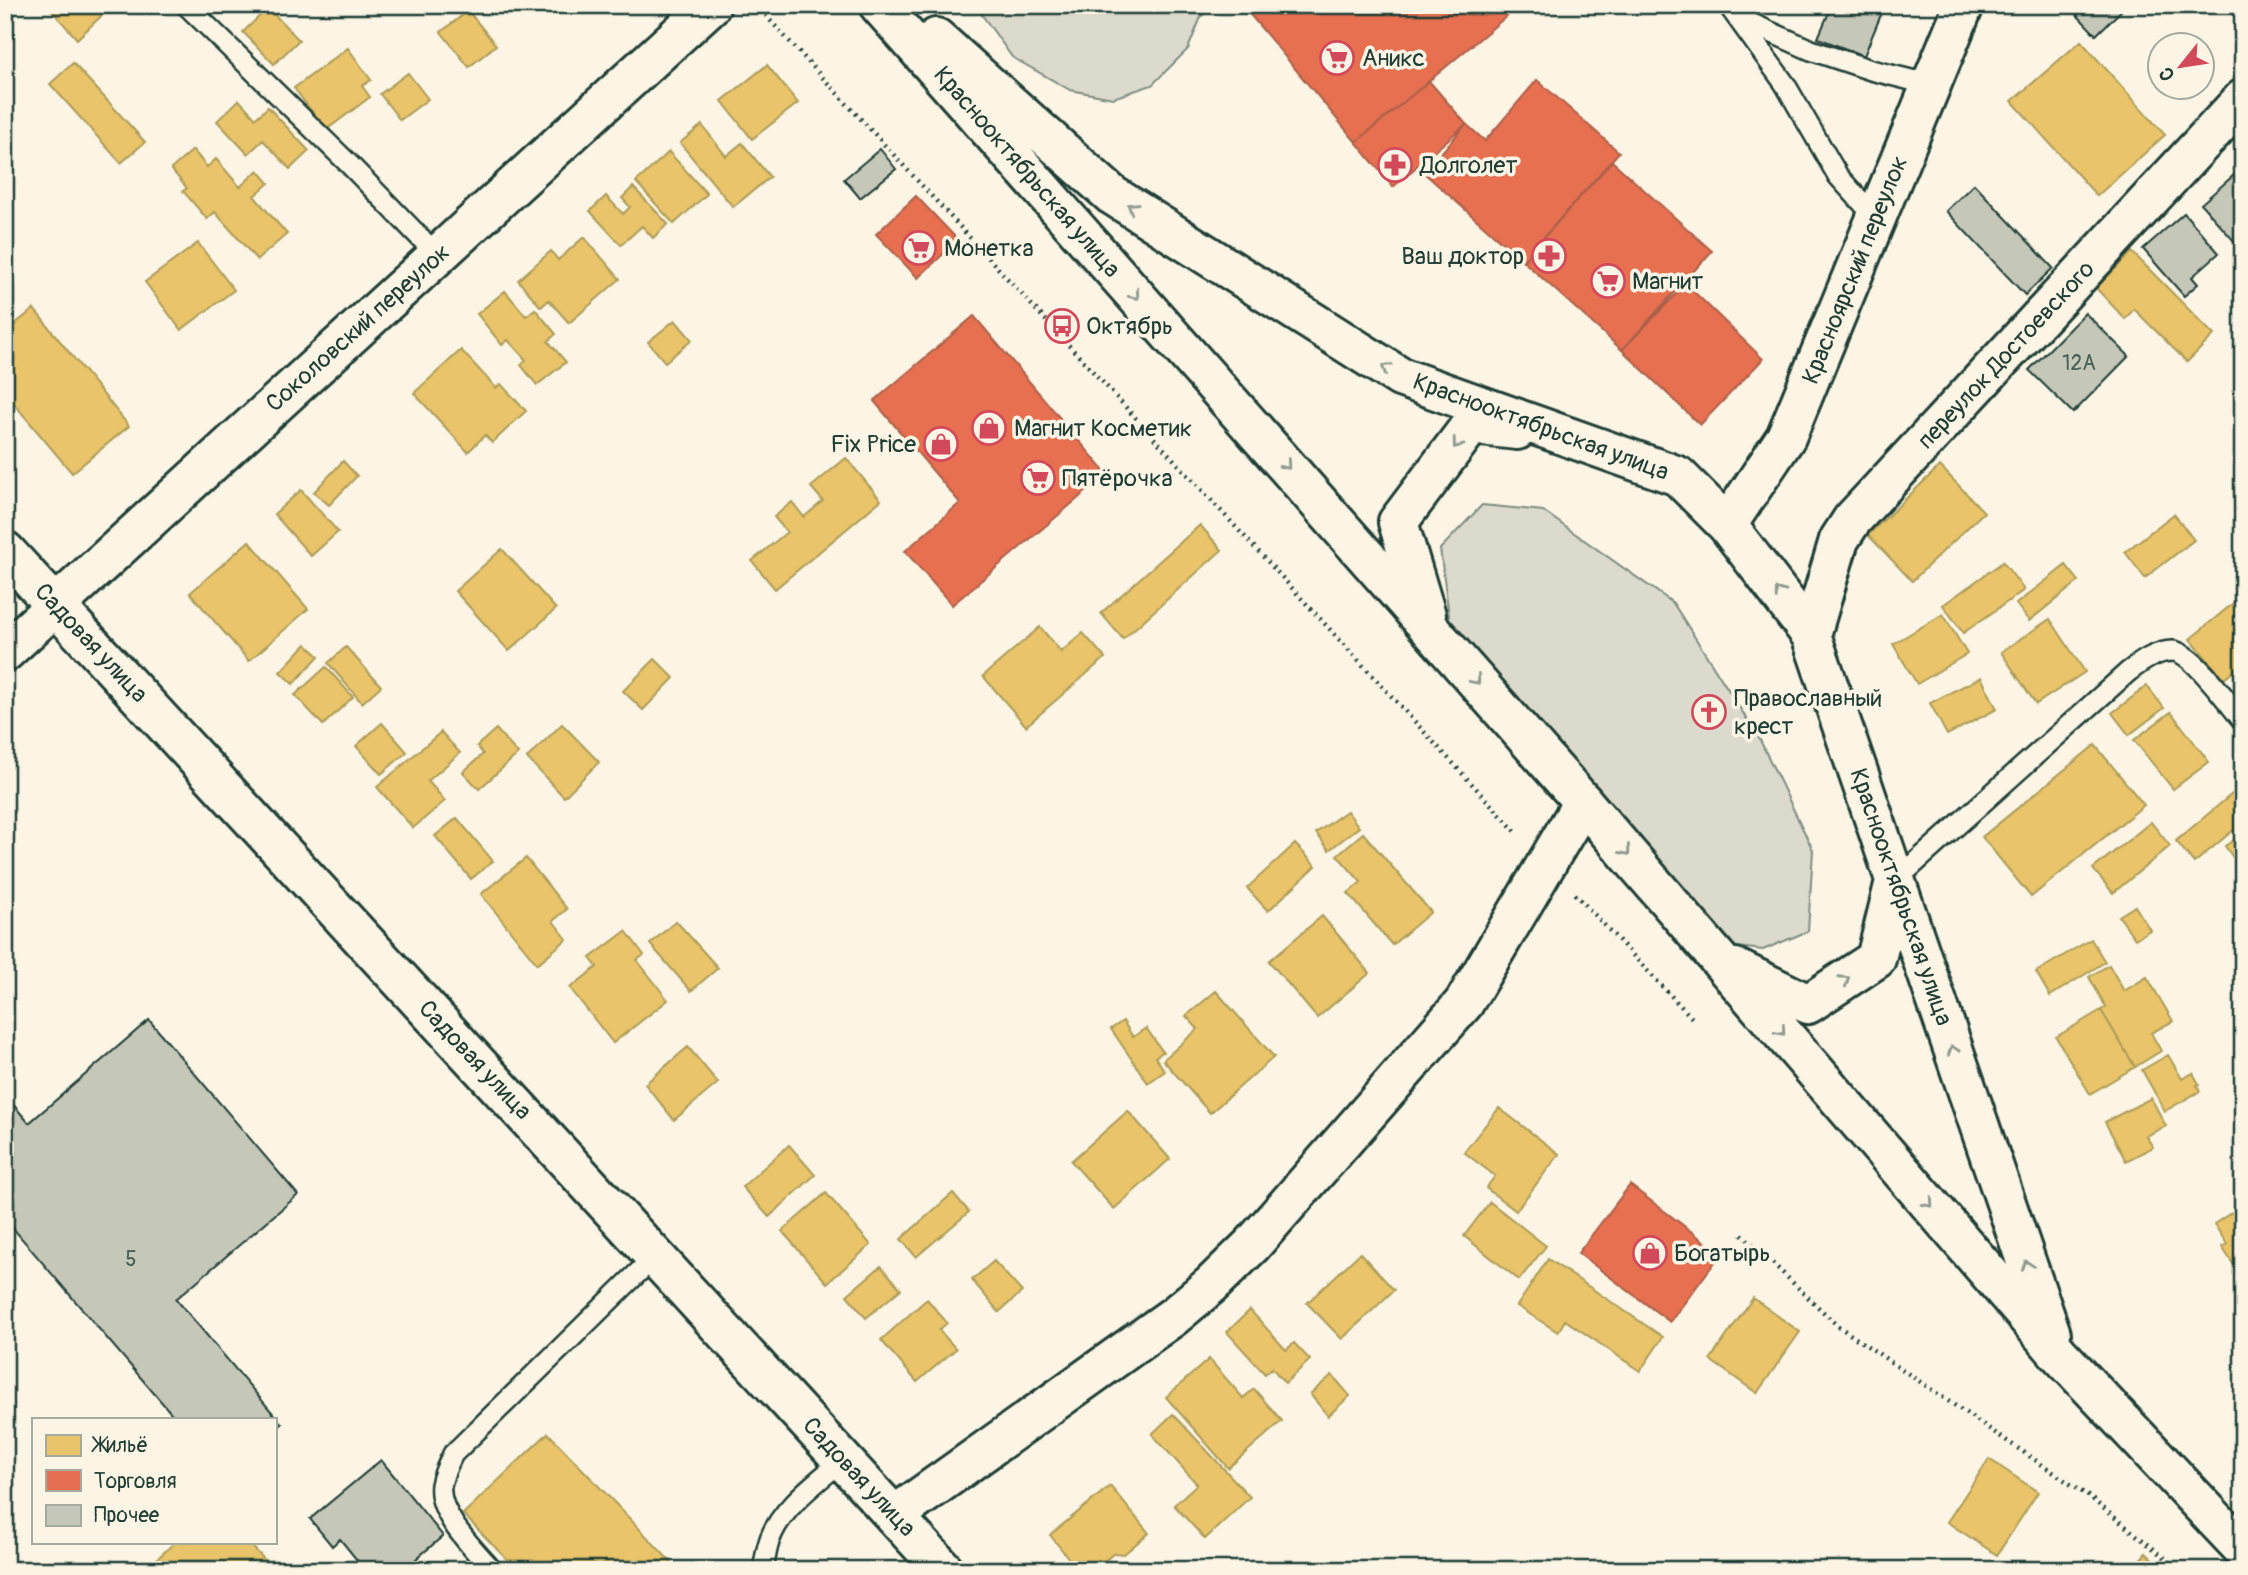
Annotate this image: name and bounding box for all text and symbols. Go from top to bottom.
north arrow [2146,32,2216,102]
supermarket icon: Аникс [1318,39,1356,77]
place label: Аникс [1362,44,1425,73]
street label: Краснооктябрьская улица [927,61,1127,283]
text: С [2154,63,2180,85]
pharmacy icon: Долголет [1376,146,1414,184]
place label: Долголет [1419,151,1517,180]
street label: Красноярский переулок [1796,152,1914,388]
one-way arrow [1126,203,1139,216]
supermarket icon: Монетка [900,229,938,267]
place label: Монетка [944,234,1034,263]
pharmacy icon: Ваш доктор [1530,237,1568,275]
street label: Соколовский переулок [260,238,456,418]
place label: Ваш доктор [1401,242,1524,271]
street label: переулок Достоевского [1911,255,2101,455]
supermarket icon: Магнит [1589,262,1627,300]
place label: Магнит [1632,267,1703,296]
one-way arrow [1127,287,1139,300]
bus stop icon: Октябрь [1043,307,1081,345]
place label: Октябрь [1086,312,1173,341]
house number: 12А [2062,350,2096,377]
one-way arrow [1381,363,1394,376]
street label: Краснооктябрьская улица [1409,367,1673,487]
shop icon: Магнит Косметик [970,409,1008,447]
place label: Магнит Косметик [1014,414,1192,443]
shop icon: Fix Price [922,425,960,463]
place label: Fix Price [830,430,916,459]
one-way arrow [1453,436,1465,449]
one-way arrow [1278,457,1290,470]
supermarket icon: Пятёрочка [1019,459,1057,497]
place label: Пятёрочка [1062,464,1173,493]
street label: Садовая улица [28,577,154,709]
one-way arrow [1774,588,1787,600]
one-way arrow [1468,672,1480,685]
place label: Православный крест [1734,684,1882,741]
church icon: Православный крест [1690,693,1728,731]
street label: Краснооктябрьская улица [1843,765,1959,1029]
one-way arrow [1618,843,1630,856]
one-way arrow [1837,976,1850,988]
street label: Садовая улица [412,994,538,1126]
one-way arrow [1773,1023,1785,1036]
one-way arrow [1947,1045,1961,1057]
one-way arrow [1921,1195,1933,1208]
shop icon: Богатырь [1631,1234,1669,1272]
place label: Богатырь [1674,1239,1770,1268]
house number: 5 [125,1246,137,1273]
one-way arrow [2021,1260,2035,1272]
street label: Садовая улица [796,1411,922,1543]
legend [32,1418,276,1544]
text: Жильё [91,1432,148,1459]
text: Торговля [94,1468,177,1495]
text: Прочее [94,1502,160,1529]

